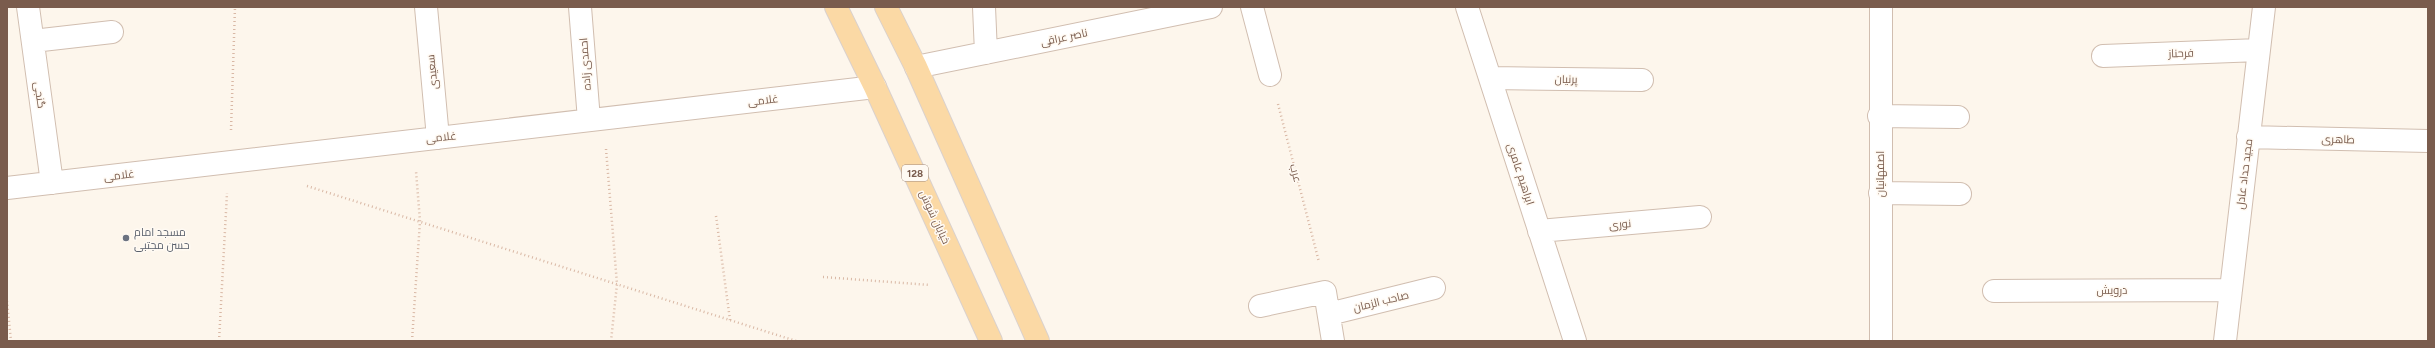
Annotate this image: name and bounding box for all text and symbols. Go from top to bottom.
street label: ناصر عراقی [1039,26,1089,49]
street label: احمدی زاده [577,37,594,91]
street label: فرحناز [2167,47,2194,60]
street label: سعیدی [424,54,441,90]
street label: پرنیان [1554,73,1578,86]
street label: گنجی [31,81,48,109]
street label: غلامی [747,92,779,109]
street label: غلامی [425,129,457,146]
street label: طاهری [2321,133,2355,146]
street label: مجید حداد عادل [2234,138,2255,210]
street label: ابراهیم عامری [1503,142,1537,207]
street label: اصفهانیان [1874,151,1887,197]
street label: عرب [1287,163,1304,184]
road number: 128 [902,165,928,181]
street label: غلامی [103,167,135,184]
street label: خیابان شوش [916,188,953,246]
street label: نوری [1608,217,1632,232]
place label: مسجد امام حسن مجتبی [134,226,190,252]
marker: مسجد امام حسن مجتبی [121,233,131,243]
street label: درویش [2097,284,2127,297]
street label: صاحب الزمان [1352,288,1410,315]

